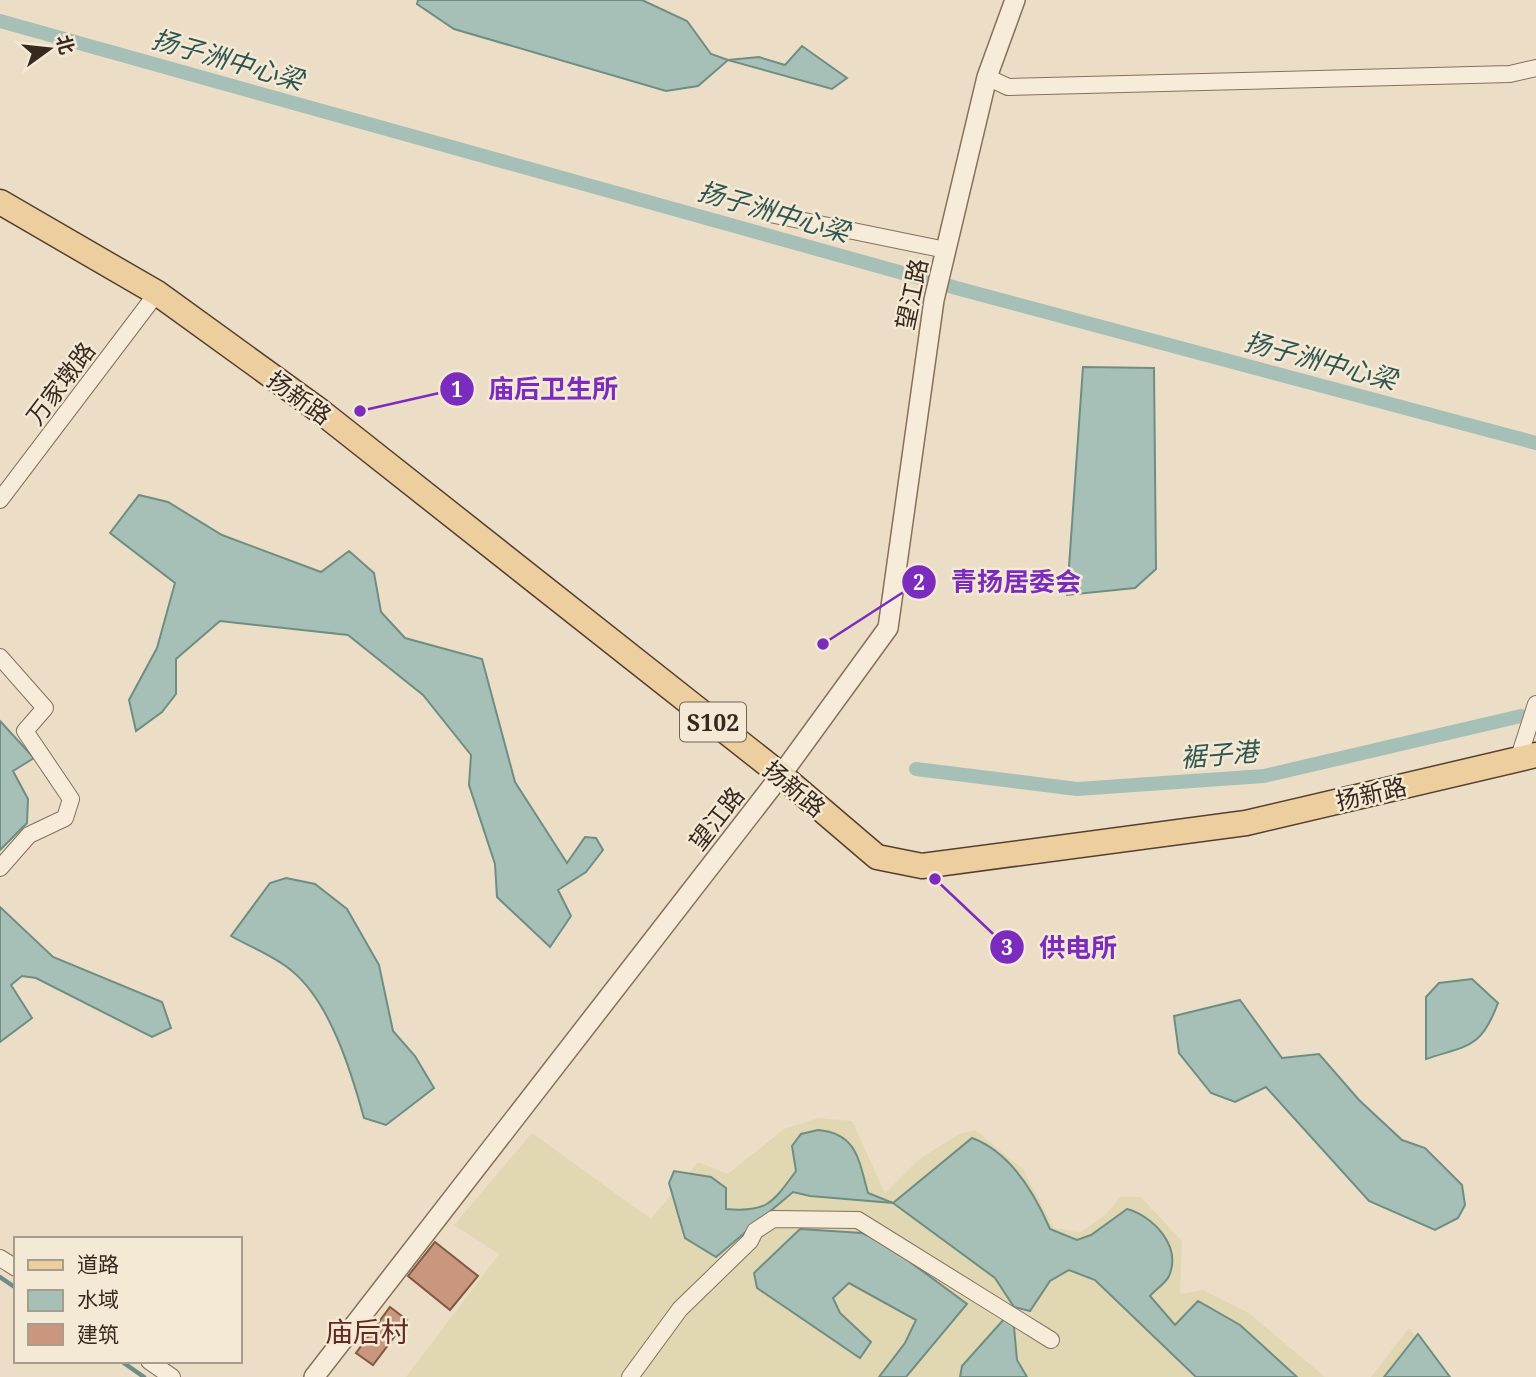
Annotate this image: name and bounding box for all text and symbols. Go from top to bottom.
north arrow [14,14,84,84]
water label: 扬子洲中心梁 [148,20,310,98]
text: 北 [50,32,80,57]
water label: 扬子洲中心梁 [694,172,856,250]
street label: 望江路 [887,255,935,333]
water label: 扬子洲中心梁 [1241,322,1403,398]
street label: 万家墩路 [18,335,102,431]
street label: 扬新路 [261,362,339,432]
callout: 庙后卫生所 [439,366,632,413]
text: 庙后卫生所 [488,370,618,406]
text: 1 [451,375,463,403]
callout: 青扬居委会 [902,559,1095,606]
text: 青扬居委会 [951,563,1081,599]
text: 2 [913,568,925,596]
road number: S102 [680,702,746,742]
water label: 裾子港 [1179,732,1263,775]
street label: 扬新路 [757,752,833,824]
street label: 扬新路 [1332,769,1410,817]
street label: 望江路 [681,779,751,857]
callout: 供电所 [990,924,1131,971]
text: 供电所 [1039,929,1117,965]
text: 3 [1001,933,1013,961]
legend [14,1237,242,1363]
text: 道路 [77,1250,119,1278]
text: 水域 [77,1285,119,1313]
district label: 庙后村 [325,1312,409,1350]
text: 建筑 [77,1320,119,1348]

